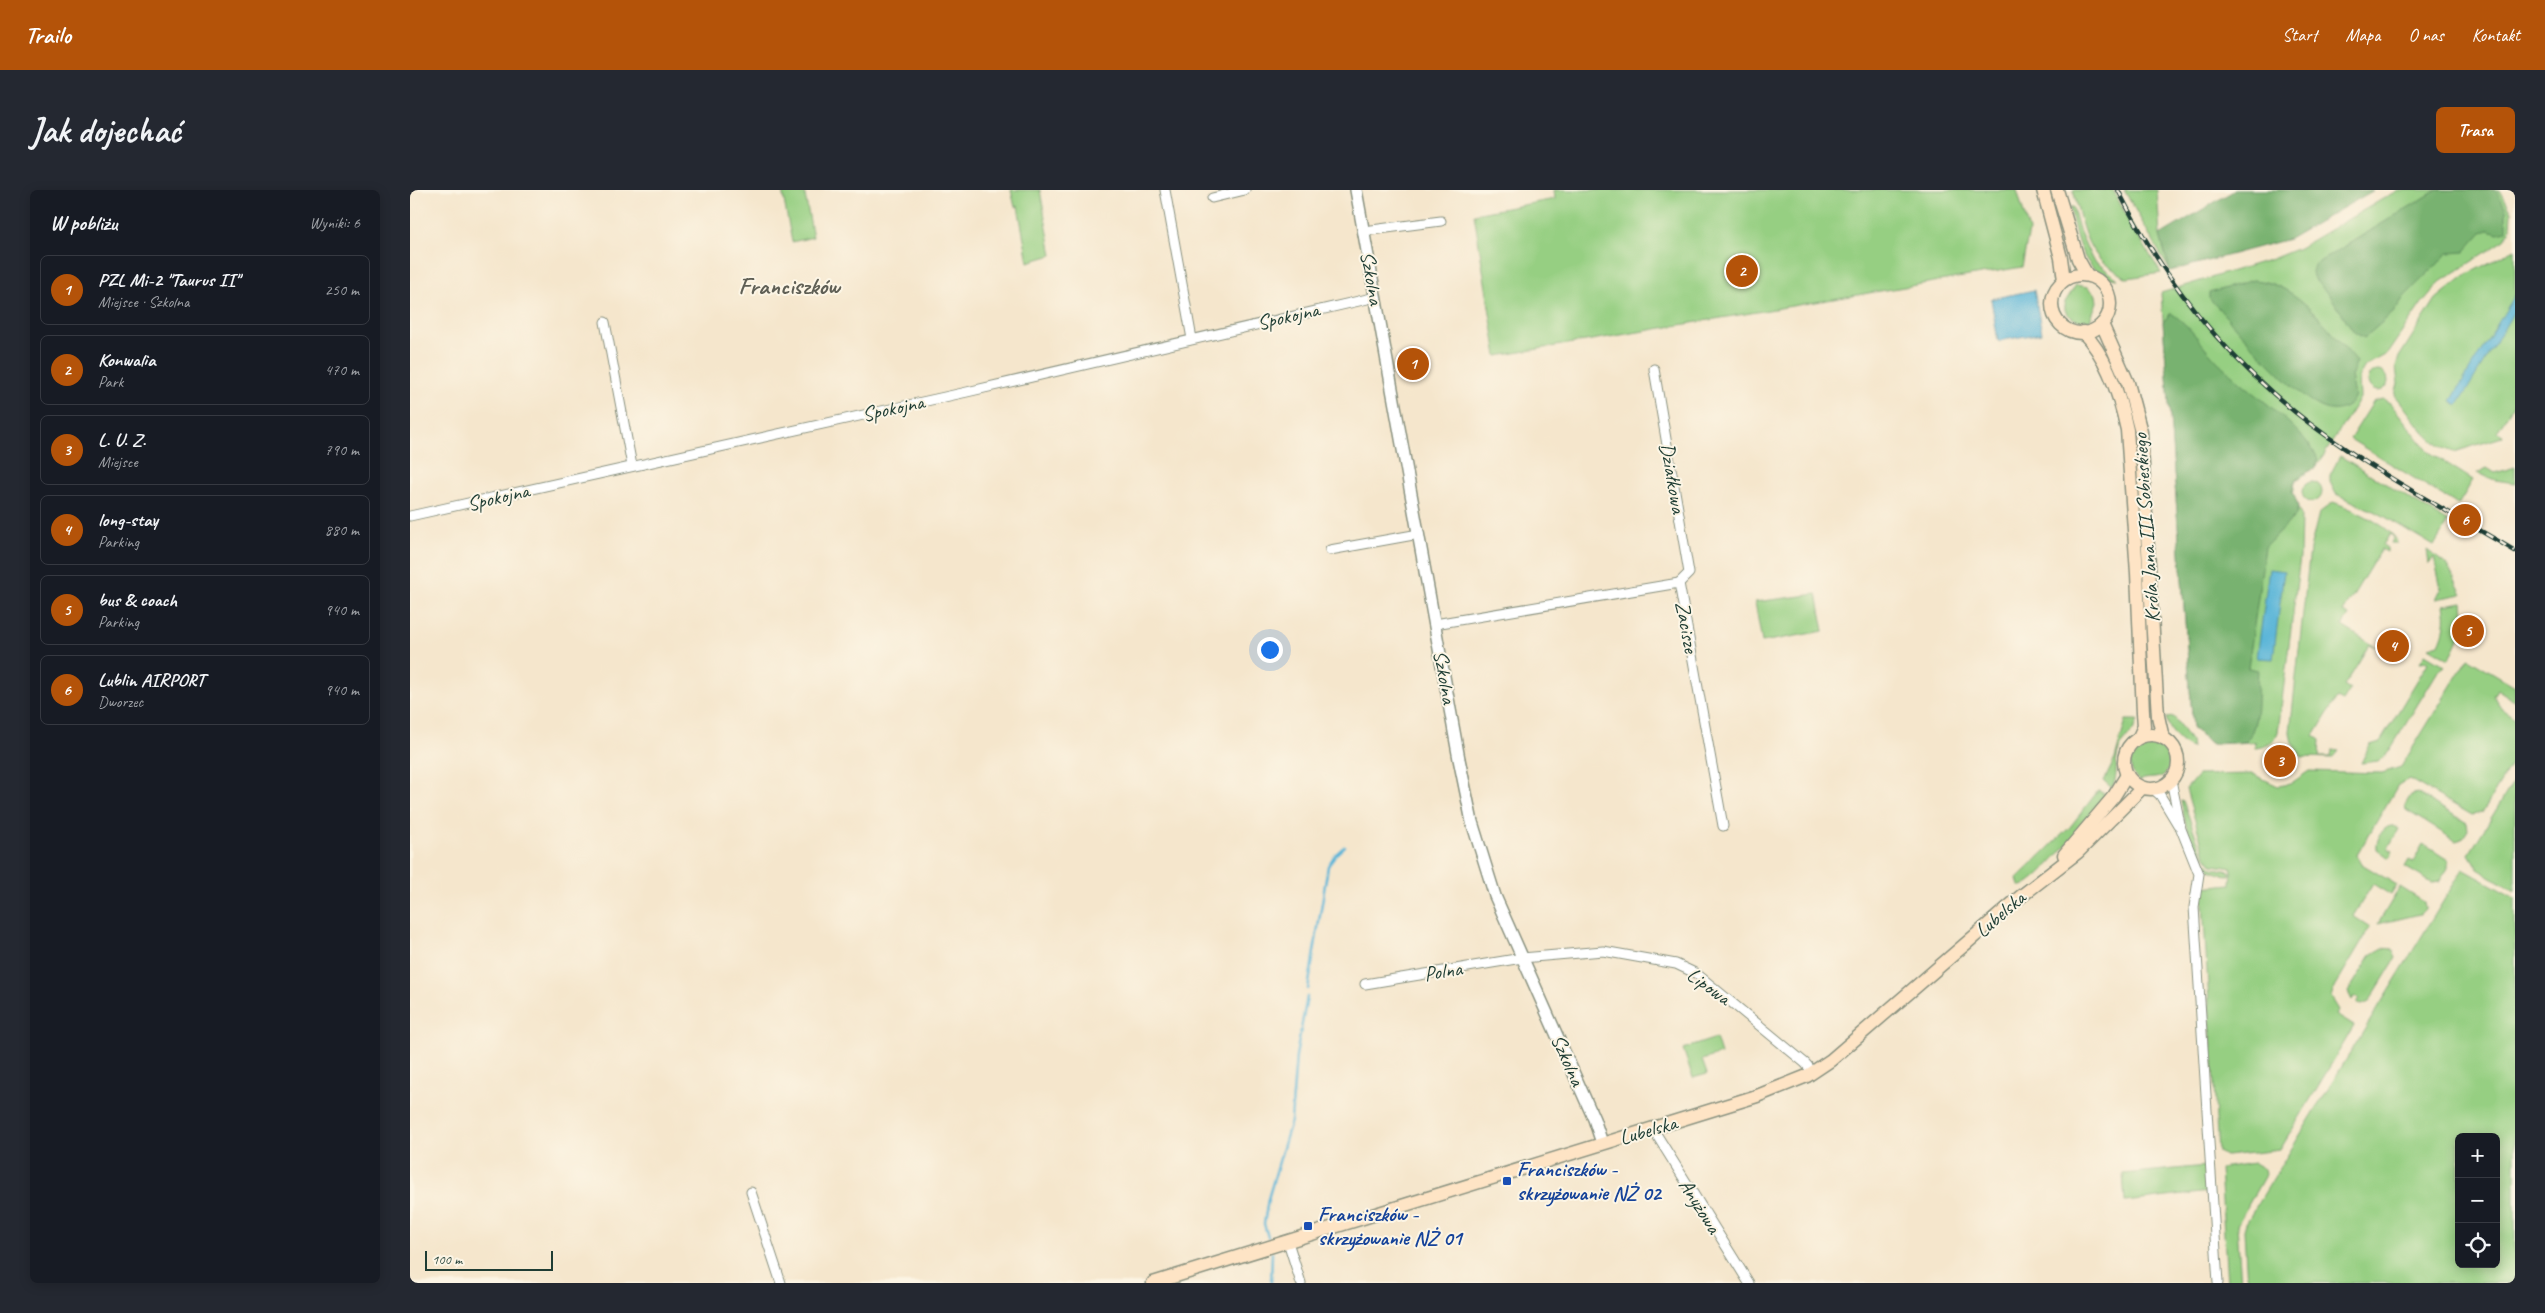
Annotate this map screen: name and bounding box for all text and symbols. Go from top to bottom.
text: Trailo [25,20,71,50]
text: Start [2282,24,2318,46]
text: Mapa [2346,24,2380,46]
text: O nas [2408,24,2444,46]
text: Kontakt [2472,24,2520,46]
button: Trasa [2436,107,2515,153]
text: Jak dojechać [30,108,181,153]
text: W pobliżu [50,210,117,236]
text: Wyniki: 6 [309,213,360,233]
street label: Szkolna [1355,249,1390,308]
pin: 2 [1726,252,1758,290]
text: PZL Mi-2 "Taurus II" [98,268,239,292]
district label: Franciszków [739,271,842,301]
text: 1 [63,280,71,300]
text: 250 m [325,280,359,300]
text: Miejsce · Szkolna [98,292,189,312]
street label: Spokojna [1254,296,1324,336]
pin: 1 [1397,345,1429,383]
text: Konwalia [98,348,156,372]
text: 2 [63,360,71,380]
text: 470 m [325,360,359,380]
text: Park [98,372,123,392]
street label: Spokojna [859,388,929,427]
text: L. U. Z. [98,428,146,452]
street label: Króla Jana III Sobieskiego [2126,431,2166,624]
text: 3 [63,440,71,460]
text: 790 m [325,440,359,460]
street label: Działkowa [1654,441,1692,517]
text: Miejsce [98,452,138,472]
street label: Spokojna [464,477,534,517]
pin: 6 [2449,501,2481,539]
text: long-stay [98,508,158,532]
text: 4 [63,520,71,540]
text: 880 m [325,520,359,540]
text: Parking [98,532,139,552]
text: bus & coach [98,588,177,612]
street label: Zacisze [1670,599,1704,656]
text: 5 [64,600,70,620]
text: 940 m [325,600,359,620]
text: Parking [98,612,139,632]
pin: 5 [2452,612,2484,650]
pin: 4 [2377,627,2409,665]
your location [1257,637,1283,663]
street label: Szkolna [1428,648,1463,707]
text: Lublin AIRPORT [98,668,205,692]
text: 6 [63,680,71,700]
text: 940 m [325,680,359,700]
text: Dworzec [98,692,143,712]
pin: 3 [2264,742,2296,780]
street label: Lubelska [1969,883,2032,943]
street label: Polna [1422,955,1465,987]
street label: Lipowa [1682,961,1738,1012]
street label: Szkolna [1545,1030,1591,1091]
street label: Lubelska [1616,1109,1682,1151]
map controls [2455,1133,2500,1268]
button: + [2455,1133,2500,1178]
place label: Franciszków - skrzyżowanie NŻ 02 [1517,1156,1663,1207]
street label: Anyżowa [1673,1174,1728,1240]
marker: Franciszków - skrzyżowanie NŻ 02 [1501,1175,1513,1187]
button: − [2455,1178,2500,1223]
place label: Franciszków - skrzyżowanie NŻ 01 [1318,1201,1464,1252]
marker: Franciszków - skrzyżowanie NŻ 01 [1302,1220,1314,1232]
button: locate [2455,1223,2500,1268]
scale bar [425,1248,552,1271]
text: 100 m [432,1251,462,1268]

